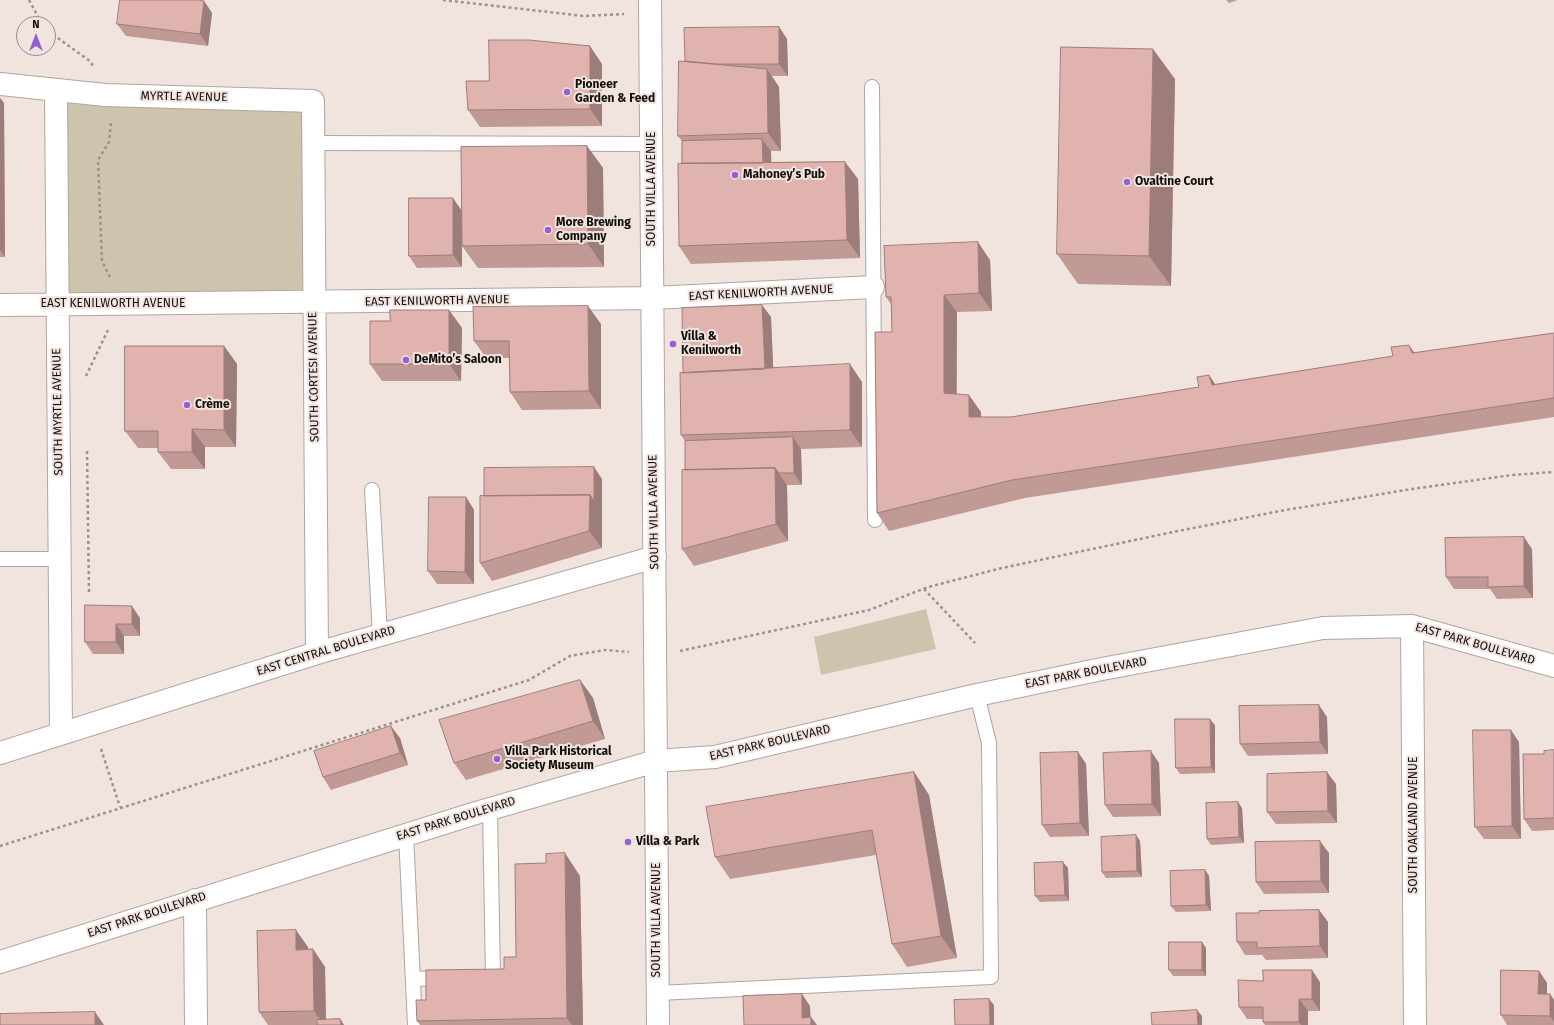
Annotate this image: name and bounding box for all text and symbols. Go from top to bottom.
north arrow [16,16,56,56]
text: N [32,18,40,31]
place label: Pioneer Garden & Feed [575,78,655,106]
marker: Pioneer Garden & Feed [562,87,572,97]
street label: MYRTLE AVENUE [140,89,228,105]
street label: SOUTH VILLA AVENUE [645,132,659,246]
place label: Mahoney’s Pub [743,168,825,182]
marker: Mahoney’s Pub [730,170,740,180]
place label: Ovaltine Court [1135,175,1214,189]
marker: Ovaltine Court [1122,177,1132,187]
place label: More Brewing Company [556,216,631,244]
marker: More Brewing Company [543,225,553,235]
street label: EAST KENILWORTH AVENUE [688,282,834,304]
street label: EAST KENILWORTH AVENUE [364,293,510,309]
street label: EAST KENILWORTH AVENUE [41,297,185,311]
street label: SOUTH CORTESI AVENUE [306,312,322,442]
place label: Villa & Kenilworth [681,330,741,358]
marker: Villa & Kenilworth [668,339,678,349]
street label: SOUTH MYRTLE AVENUE [50,348,66,476]
place label: DeMito’s Saloon [414,353,502,367]
marker: DeMito’s Saloon [401,355,411,365]
place label: Crème [195,398,230,412]
marker: Crème [182,400,192,410]
street label: SOUTH VILLA AVENUE [646,454,662,570]
street label: EAST PARK BOULEVARD [1413,620,1537,668]
street label: EAST CENTRAL BOULEVARD [255,623,397,679]
street label: EAST PARK BOULEVARD [1024,654,1148,692]
street label: EAST PARK BOULEVARD [708,722,832,764]
place label: Villa Park Historical Society Museum [505,745,612,773]
marker: Villa Park Historical Society Museum [492,754,502,764]
street label: SOUTH OAKLAND AVENUE [1407,757,1421,893]
street label: EAST PARK BOULEVARD [395,794,517,844]
place label: Villa & Park [636,835,699,849]
marker: Villa & Park [623,837,633,847]
street label: SOUTH VILLA AVENUE [650,863,664,977]
street label: EAST PARK BOULEVARD [86,889,208,941]

